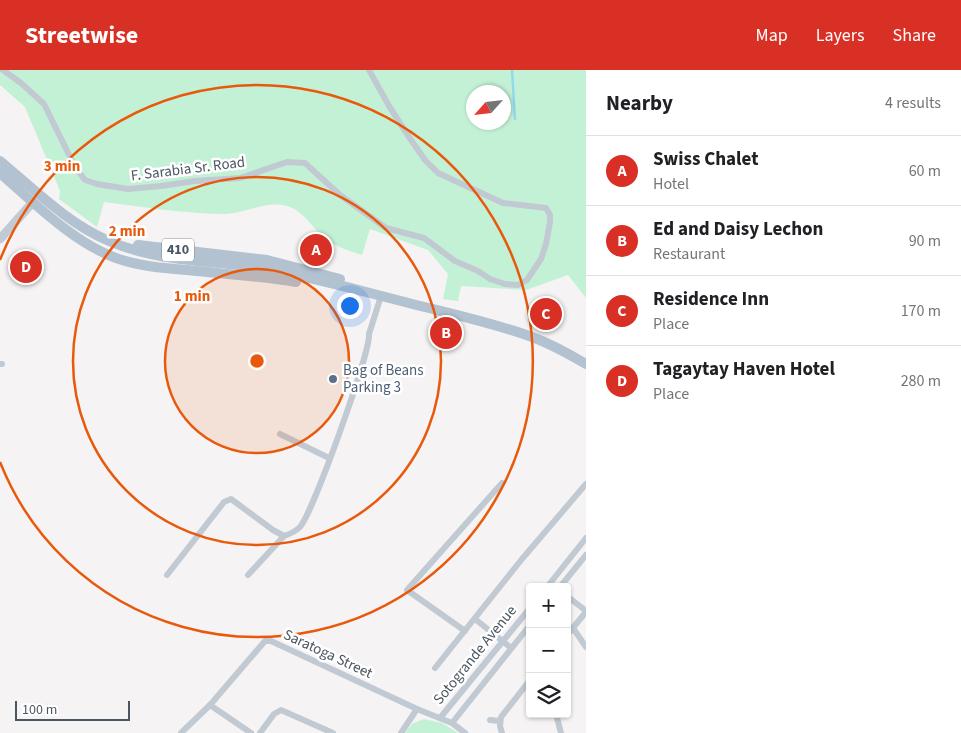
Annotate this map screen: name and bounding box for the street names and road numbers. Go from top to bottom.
street label: F. Sarabia Sr. Road [130,152,246,186]
road number: 410 [162,238,194,262]
street label: Sotogrande Avenue [428,601,522,709]
street label: Saratoga Street [280,624,376,684]

